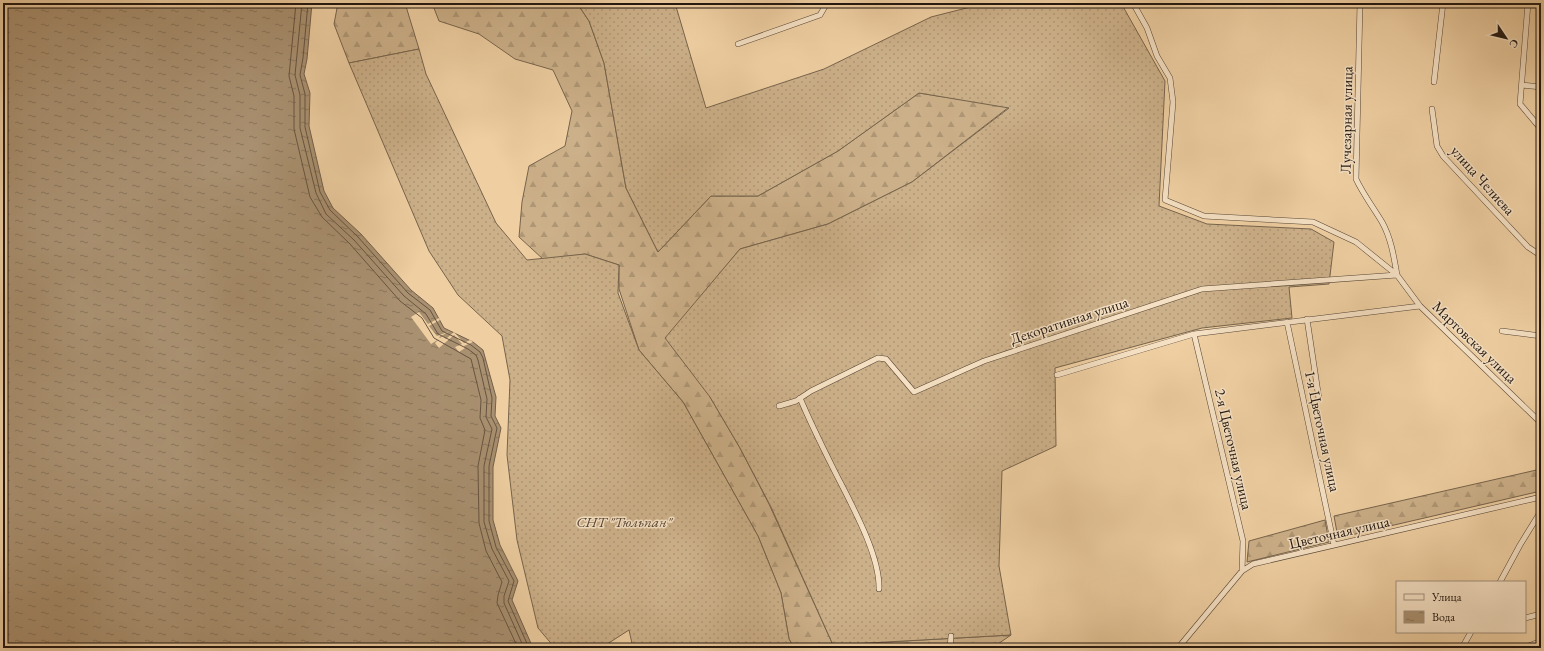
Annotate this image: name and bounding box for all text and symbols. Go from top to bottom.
north arrow [1486,18,1526,58]
text: С [1506,37,1522,51]
street label: Лучезарная улица [1336,66,1356,174]
street label: улица Челиева [1447,141,1519,219]
street label: Декоративная улица [1008,292,1131,348]
street label: Мартовская улица [1429,297,1521,387]
street label: 1-я Цветочная улица [1301,369,1345,493]
street label: 2-я Цветочная улица [1211,387,1257,511]
street label: Цветочная улица [1287,511,1391,553]
park label: СНТ "Тюльпан" [576,512,674,531]
legend [1396,581,1526,633]
text: Улица [1431,589,1462,605]
text: Вода [1432,609,1455,625]

